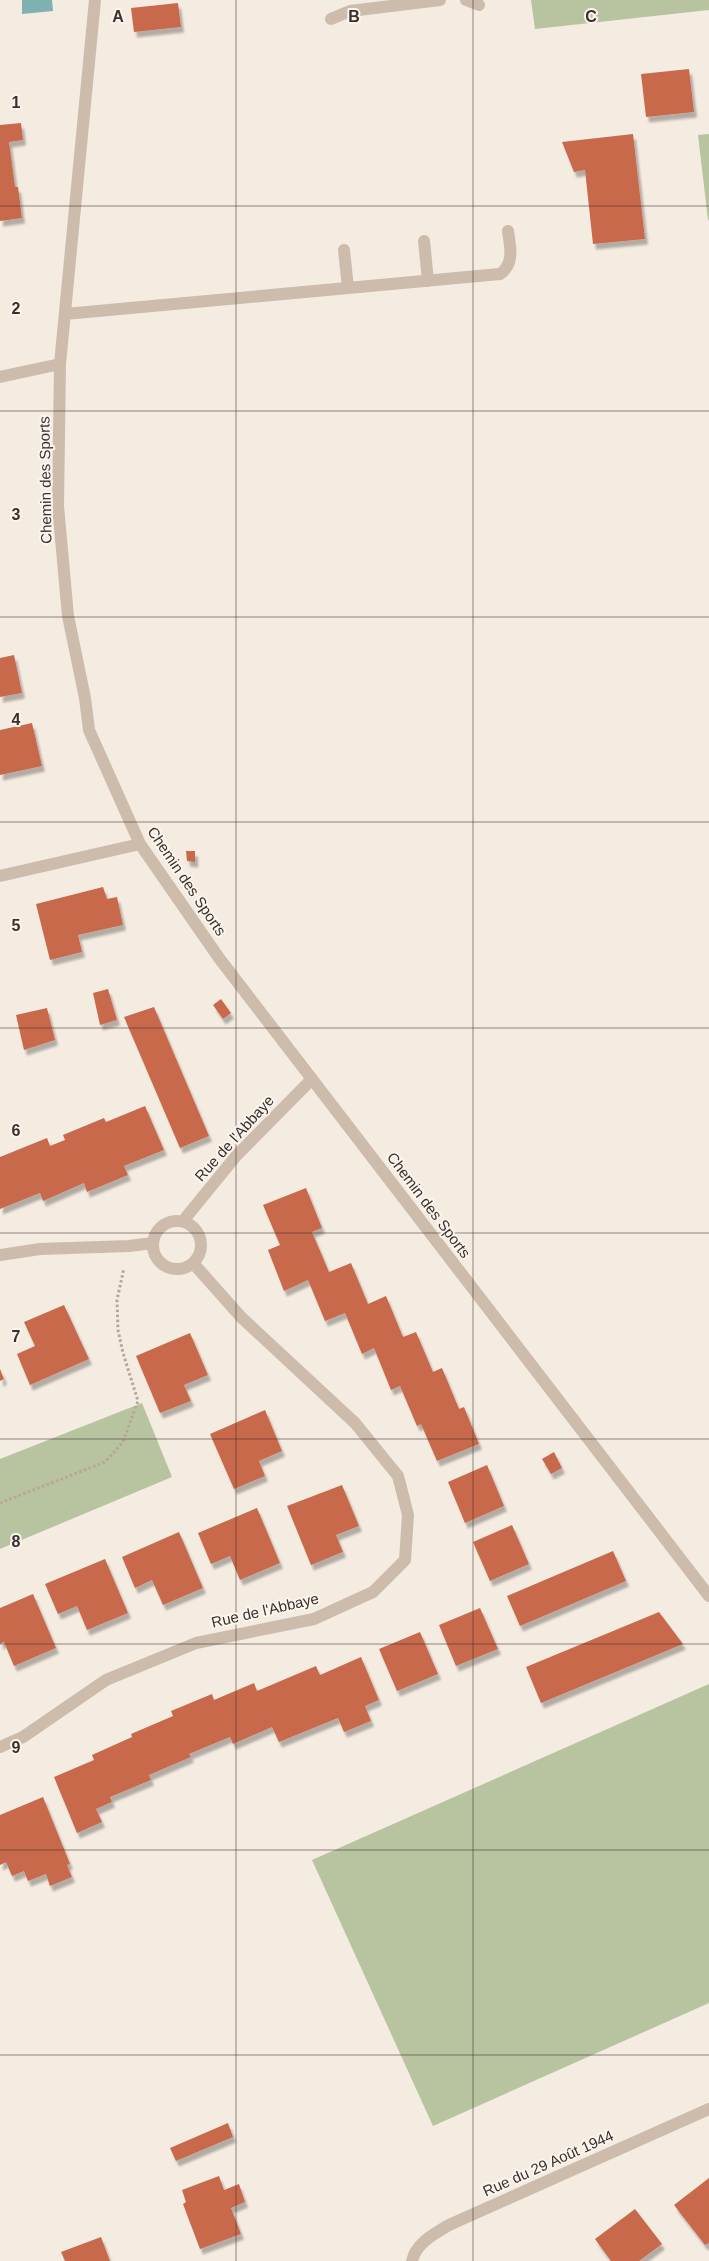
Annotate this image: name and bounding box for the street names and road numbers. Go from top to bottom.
street label: Chemin des Sports [35,416,55,544]
street label: Chemin des Sports [144,823,230,939]
street label: Rue de l'Abbaye [191,1092,277,1184]
street label: Chemin des Sports [384,1149,474,1261]
street label: Rue de l'Abbaye [210,1589,320,1631]
street label: Rue du 29 Août 1944 [480,2127,616,2199]

